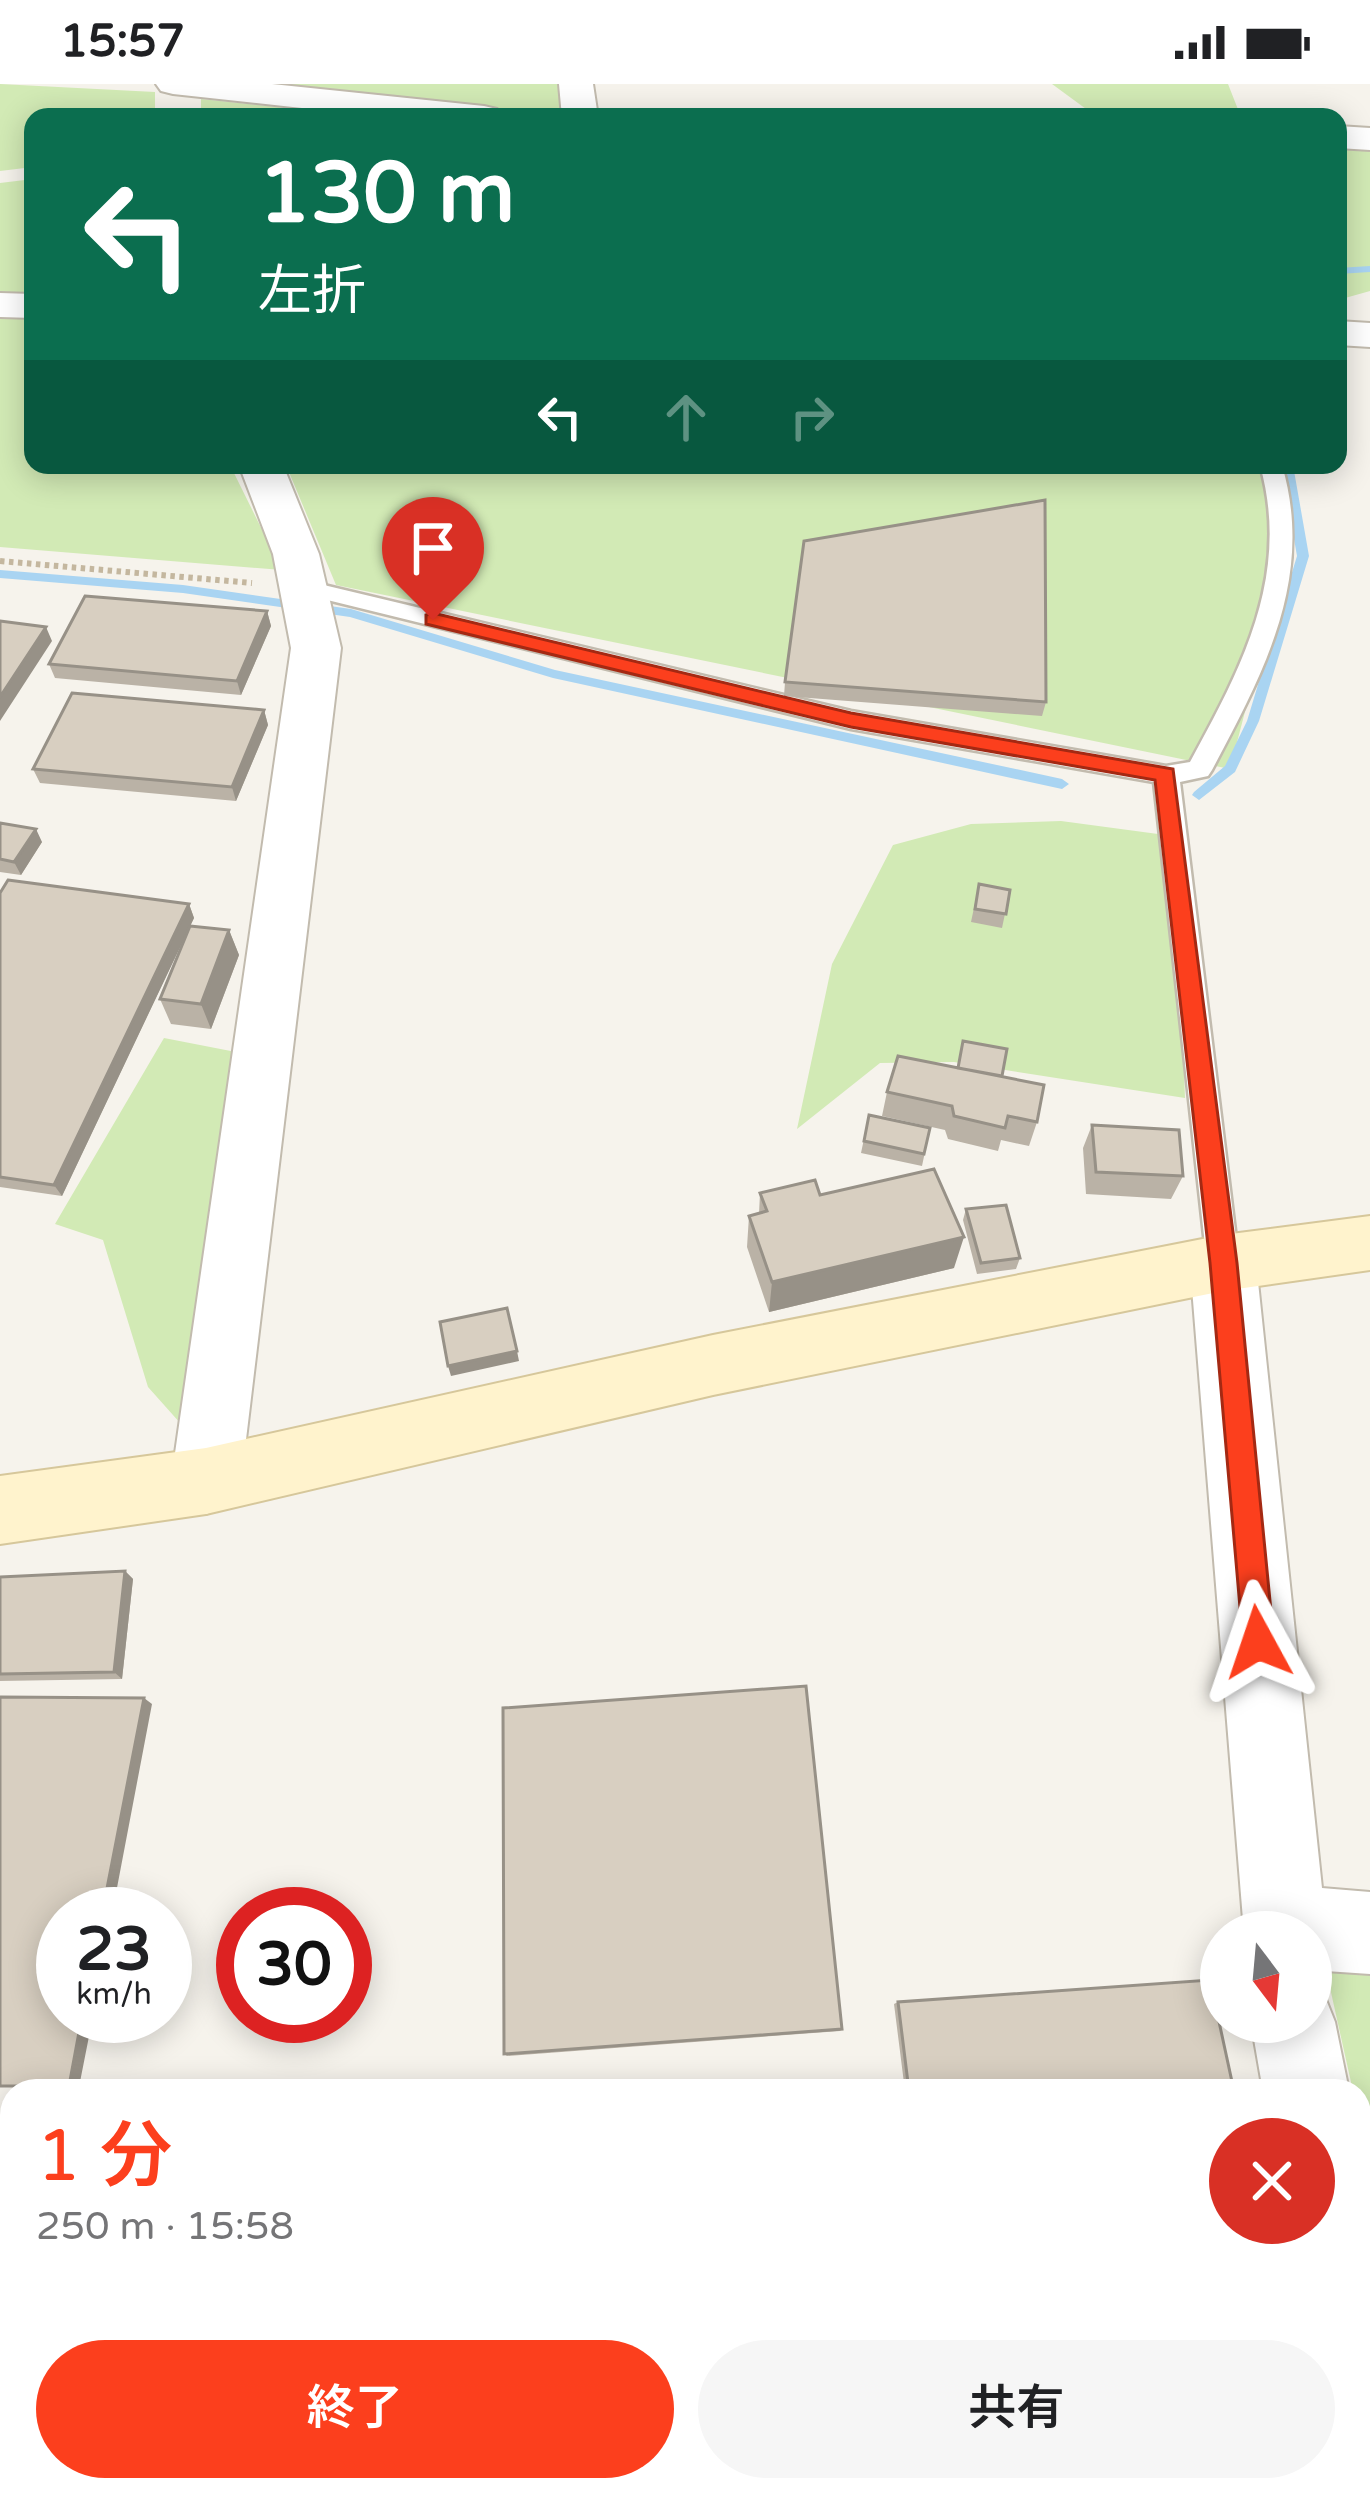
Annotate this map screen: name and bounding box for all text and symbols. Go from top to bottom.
text: 15:57 [60,15,185,69]
text: 130 m [258,144,515,245]
icon: left [60,156,216,312]
text: 左折 [258,259,366,324]
icon: left [527,384,593,450]
icon: ahead [653,384,719,450]
icon: right [779,384,845,450]
pin [382,497,484,620]
icon: arrive [400,515,466,581]
position arrow [1195,1579,1321,1705]
speed limit sign: 30 [216,1887,372,2043]
north arrow [1200,1911,1332,2043]
map controls [1200,1911,1332,2043]
text: 23 [76,1914,152,1986]
text: km/h [76,1976,152,2013]
text: 1 分 [36,2114,172,2201]
button: close [1209,2118,1335,2244]
text: 250 m · 15:58 [36,2203,294,2250]
button: 終了 [36,2340,674,2478]
button: 共有 [698,2340,1335,2478]

